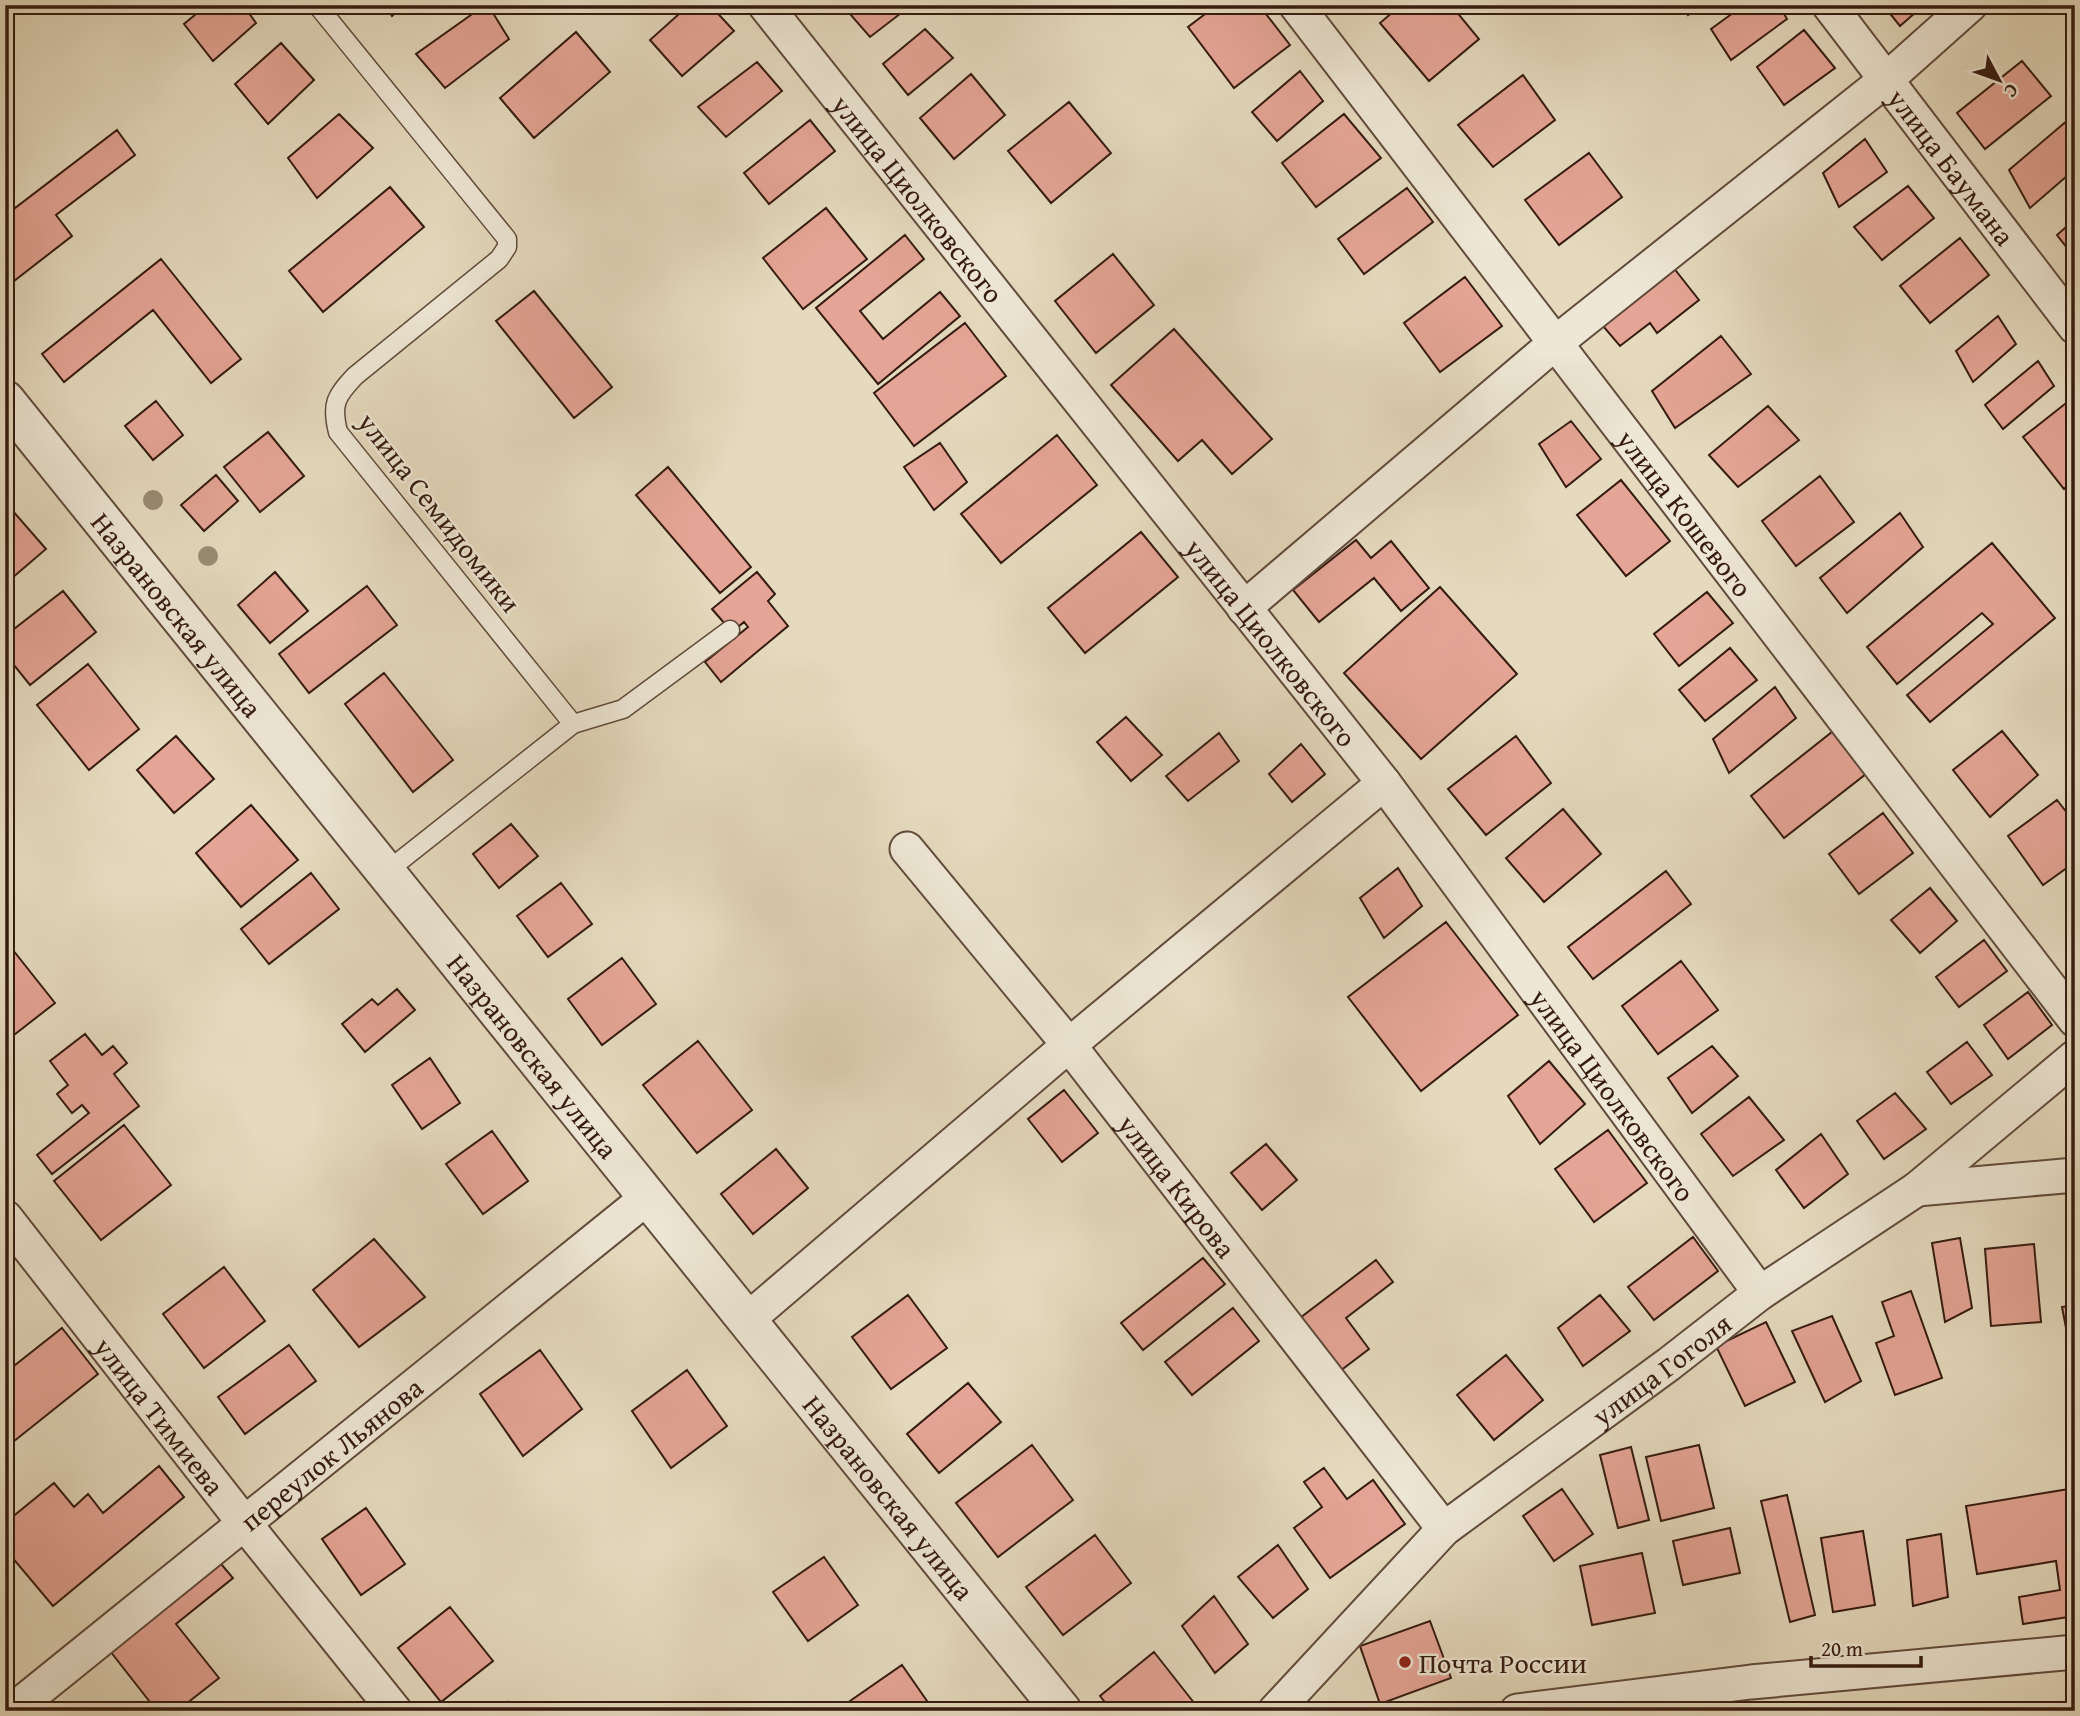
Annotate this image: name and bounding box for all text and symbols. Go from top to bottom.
north arrow [1965,46,2035,116]
street label: улица Баумана [1878,78,2026,254]
text: С [1998,78,2026,105]
street label: улица Циолковского [822,84,1015,311]
street label: улица Семидомики [348,402,531,621]
street label: улица Кошевого [1607,419,1763,605]
street label: Назрановская улица [82,503,273,726]
street label: улица Циолковского [1175,528,1368,755]
street label: Назрановская улица [438,944,629,1167]
street label: улица Циолковского [1520,978,1706,1210]
street label: улица Кирова [1108,1104,1247,1267]
street label: улица Гоголя [1582,1303,1739,1436]
street label: улица Тимиева [85,1327,236,1504]
street label: переулок Льянова [231,1366,432,1540]
street label: Назрановская улица [794,1385,985,1609]
scale bar [1811,1625,1921,1669]
text: 20 m [1821,1633,1863,1664]
place label: Почта России [1419,1642,1587,1683]
marker: Почта России [1397,1654,1413,1670]

